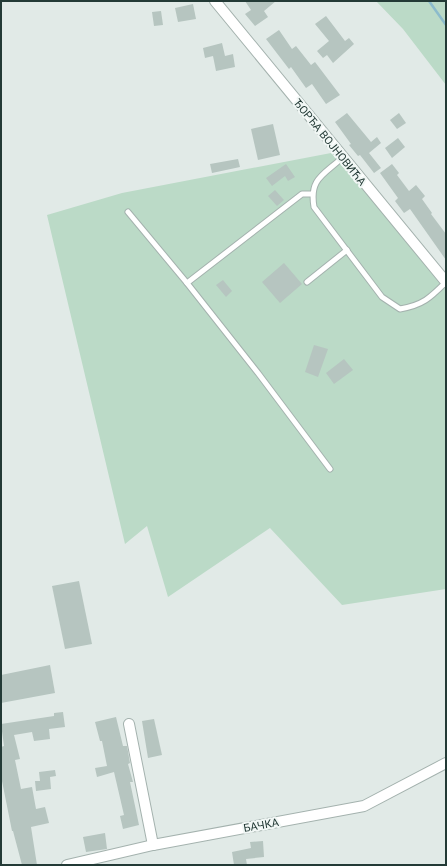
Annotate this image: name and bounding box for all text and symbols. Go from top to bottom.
street label: ЂОРЂА ВОЈНОВИЋА [291,96,369,189]
street label: БАЧКА [242,816,281,835]

